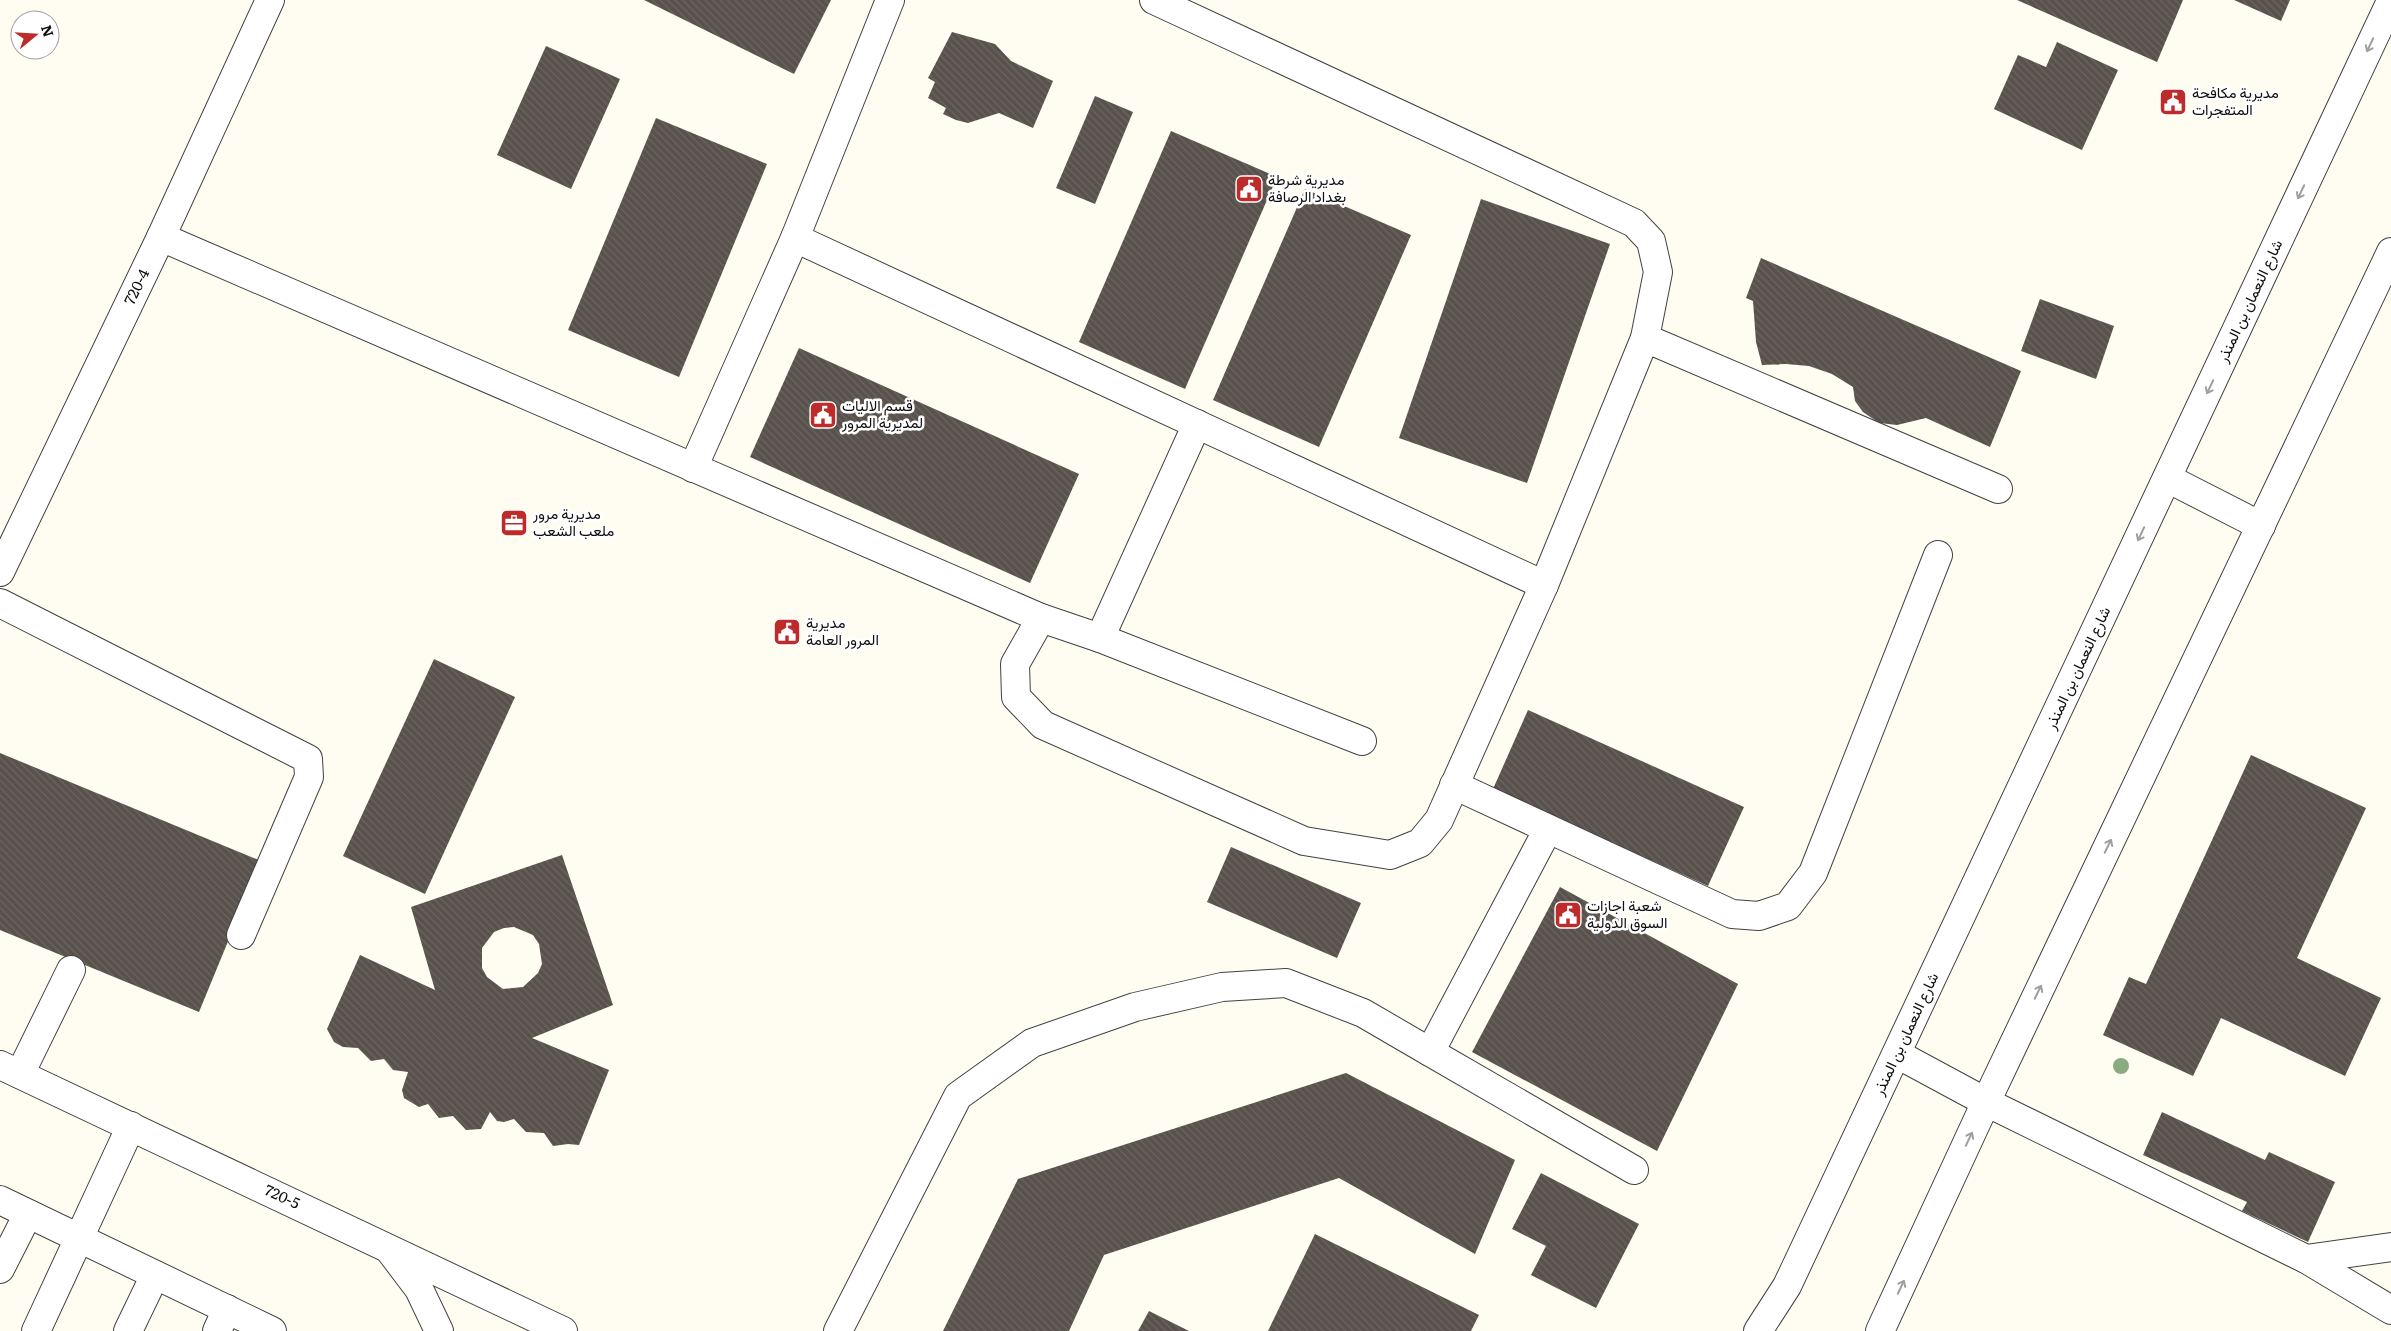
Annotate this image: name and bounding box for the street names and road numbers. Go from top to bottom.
street label: شارع النعمان بن المنذر [2210,235,2288,367]
street label: 720-4 [117,264,154,308]
street label: شارع النعمان بن المنذر [2038,602,2116,734]
street label: شارع النعمان بن المنذر [1866,968,1944,1100]
street label: 720-5 [261,1177,305,1214]

